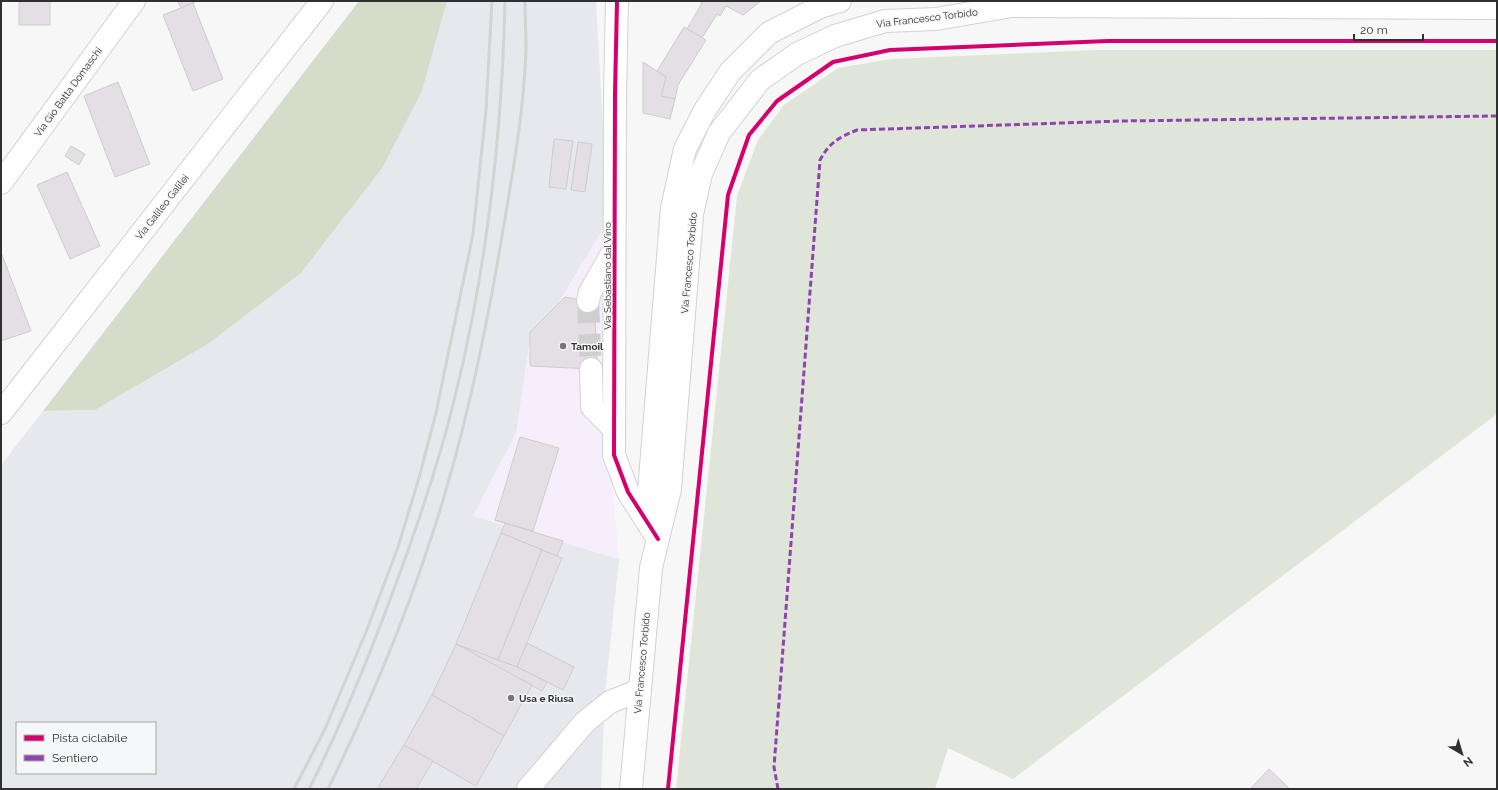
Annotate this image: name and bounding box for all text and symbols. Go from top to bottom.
street label: Via Francesco Torbido [876,6,978,30]
scale bar [1354,16,1423,42]
text: 20 m [1360,23,1388,37]
street label: Via Gio Batta Domaschi [32,45,104,139]
street label: Via Galileo Galilei [133,172,191,242]
street label: Via Francesco Torbido [679,212,699,314]
street label: Via Sebastiano dal Vino [602,222,613,330]
marker: Tamoil [558,341,568,351]
place label: Tamoil [571,341,604,352]
street label: Via Francesco Torbido [632,612,652,714]
marker: Usa e Riusa [506,693,516,703]
place label: Usa e Riusa [519,693,574,704]
legend [16,722,156,774]
text: Pista ciclabile [52,731,127,745]
north arrow [1442,734,1482,774]
text: Sentiero [52,751,98,765]
text: N [1461,754,1475,769]

